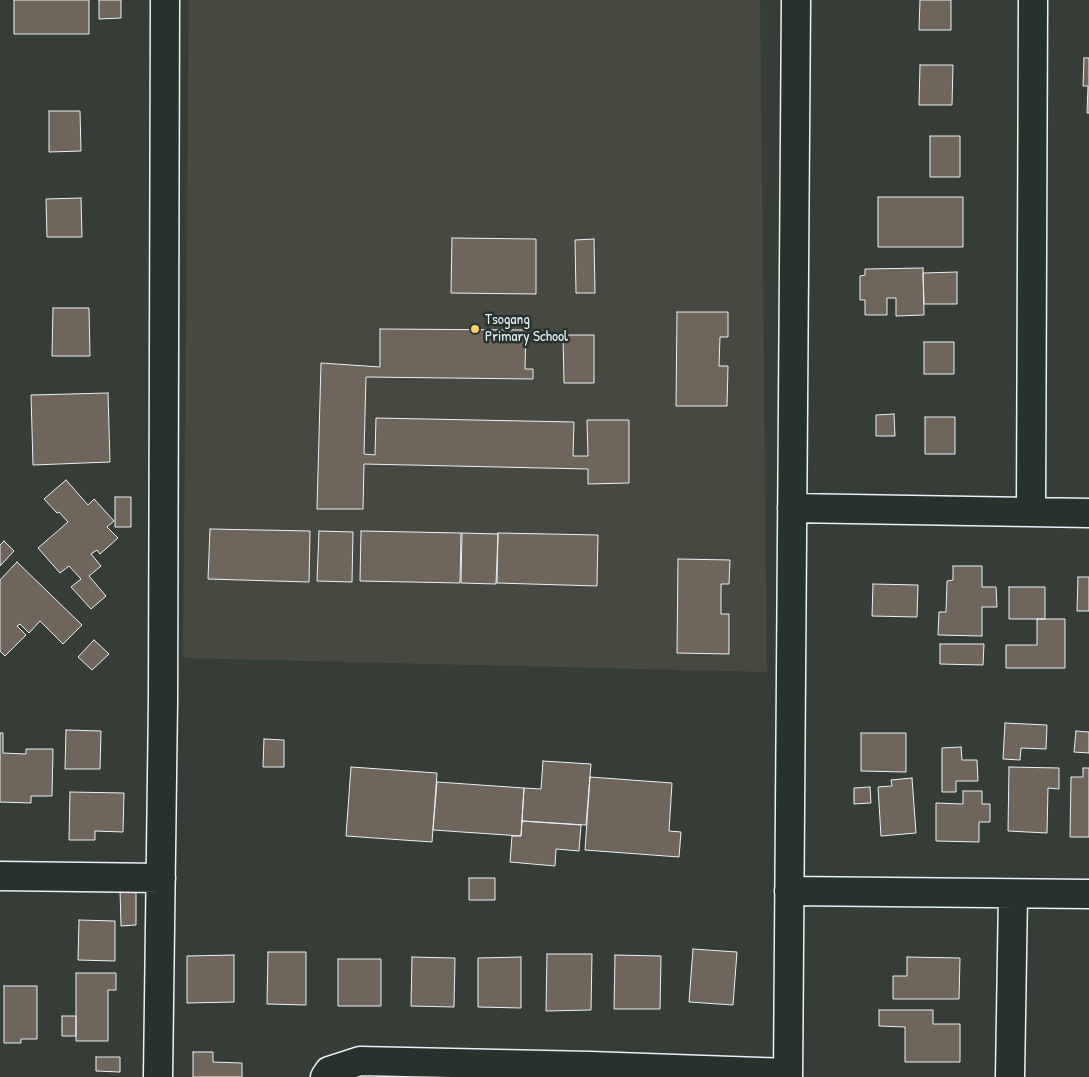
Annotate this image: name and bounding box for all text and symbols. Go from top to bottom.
place label: Tsogang Primary School [485,311,568,346]
marker: Tsogang Primary School [469,323,481,335]

